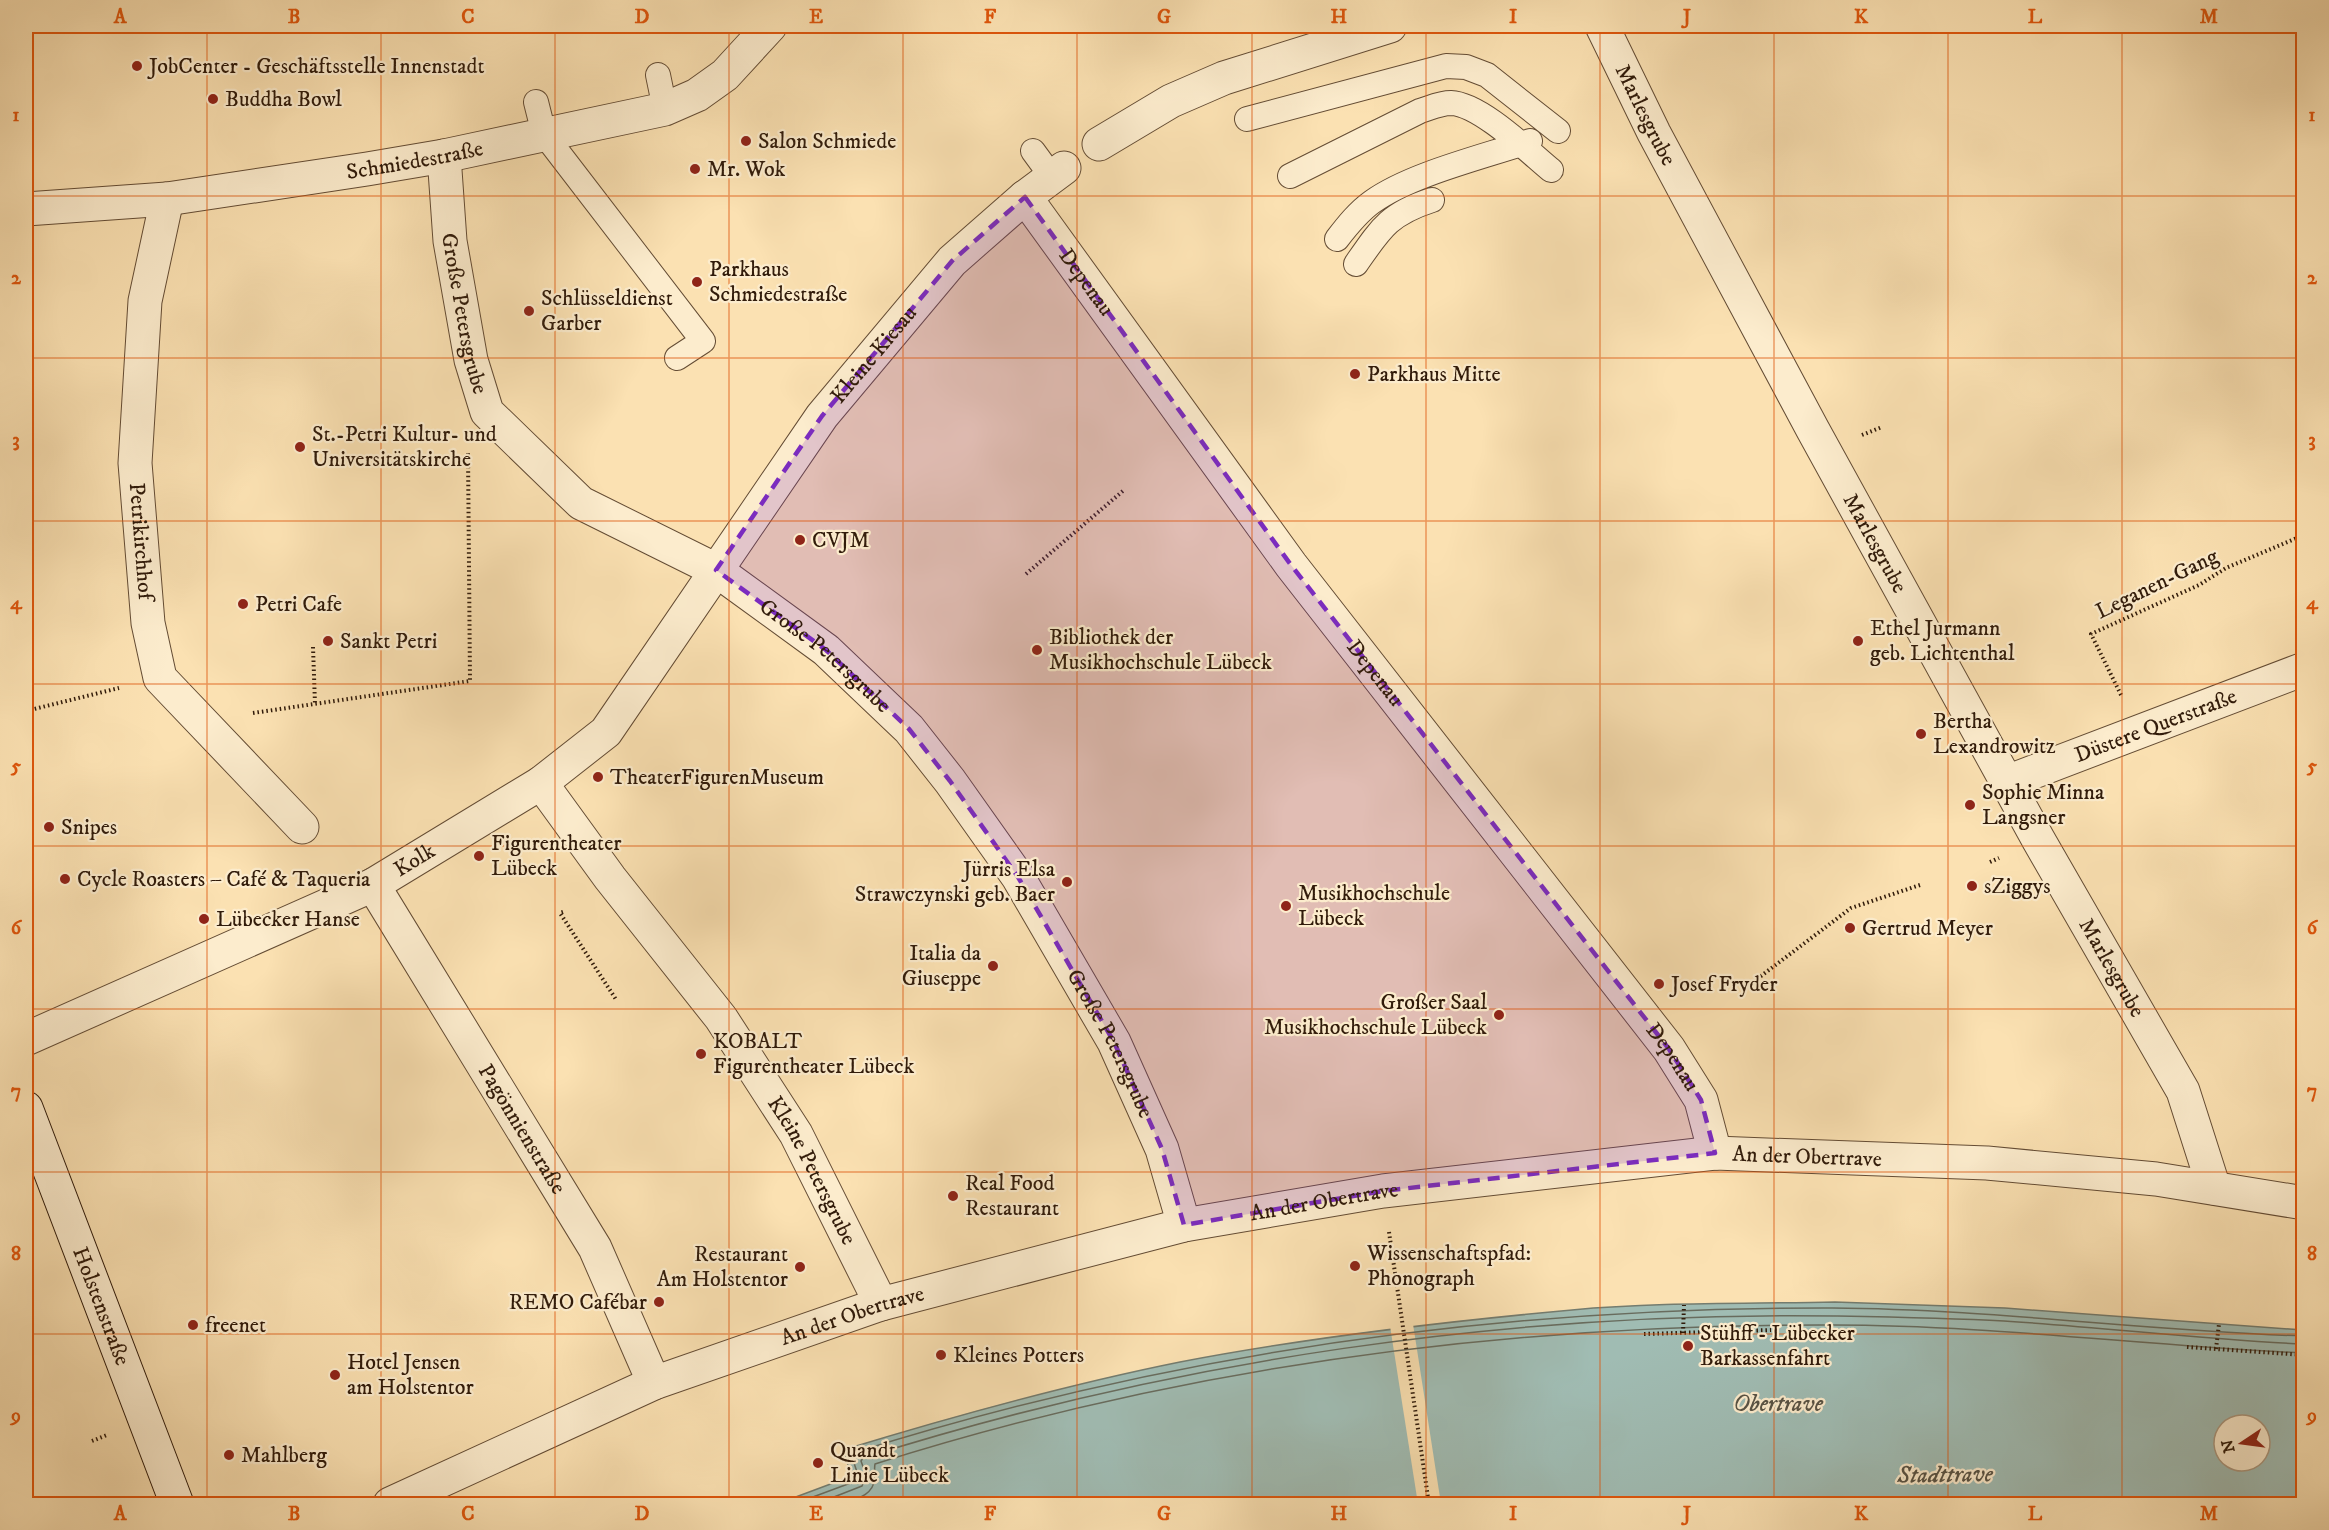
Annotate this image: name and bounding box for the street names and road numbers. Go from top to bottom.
street label: Marlesgrube [1609,60,1682,170]
street label: Schmiedestraße [344,135,485,185]
street label: Große Petersgrube [436,232,494,397]
street label: Depenau [1053,243,1120,321]
street label: Kleine Kiesau [825,300,922,409]
street label: Petrikirchhof [123,482,160,605]
street label: Marlesgrube [1837,489,1913,598]
street label: Leganen-Gang [2091,543,2223,625]
street label: Große Petersgrube [754,593,897,718]
street label: Depenau [1341,634,1410,712]
street label: Düstere Querstraße [2071,682,2240,769]
street label: Kolk [389,837,440,883]
street label: Marlesgrube [2073,913,2151,1022]
street label: Große Petersgrube [1061,964,1160,1122]
street label: Depenau [1640,1017,1706,1096]
street label: Pagönnienstraße [472,1059,572,1199]
street label: Kleine Petersgrube [762,1091,863,1249]
street label: An der Obertrave [1732,1140,1882,1173]
street label: An der Obertrave [1248,1176,1400,1227]
street label: Holstenstraße [67,1243,136,1369]
street label: An der Obertrave [777,1280,927,1351]

